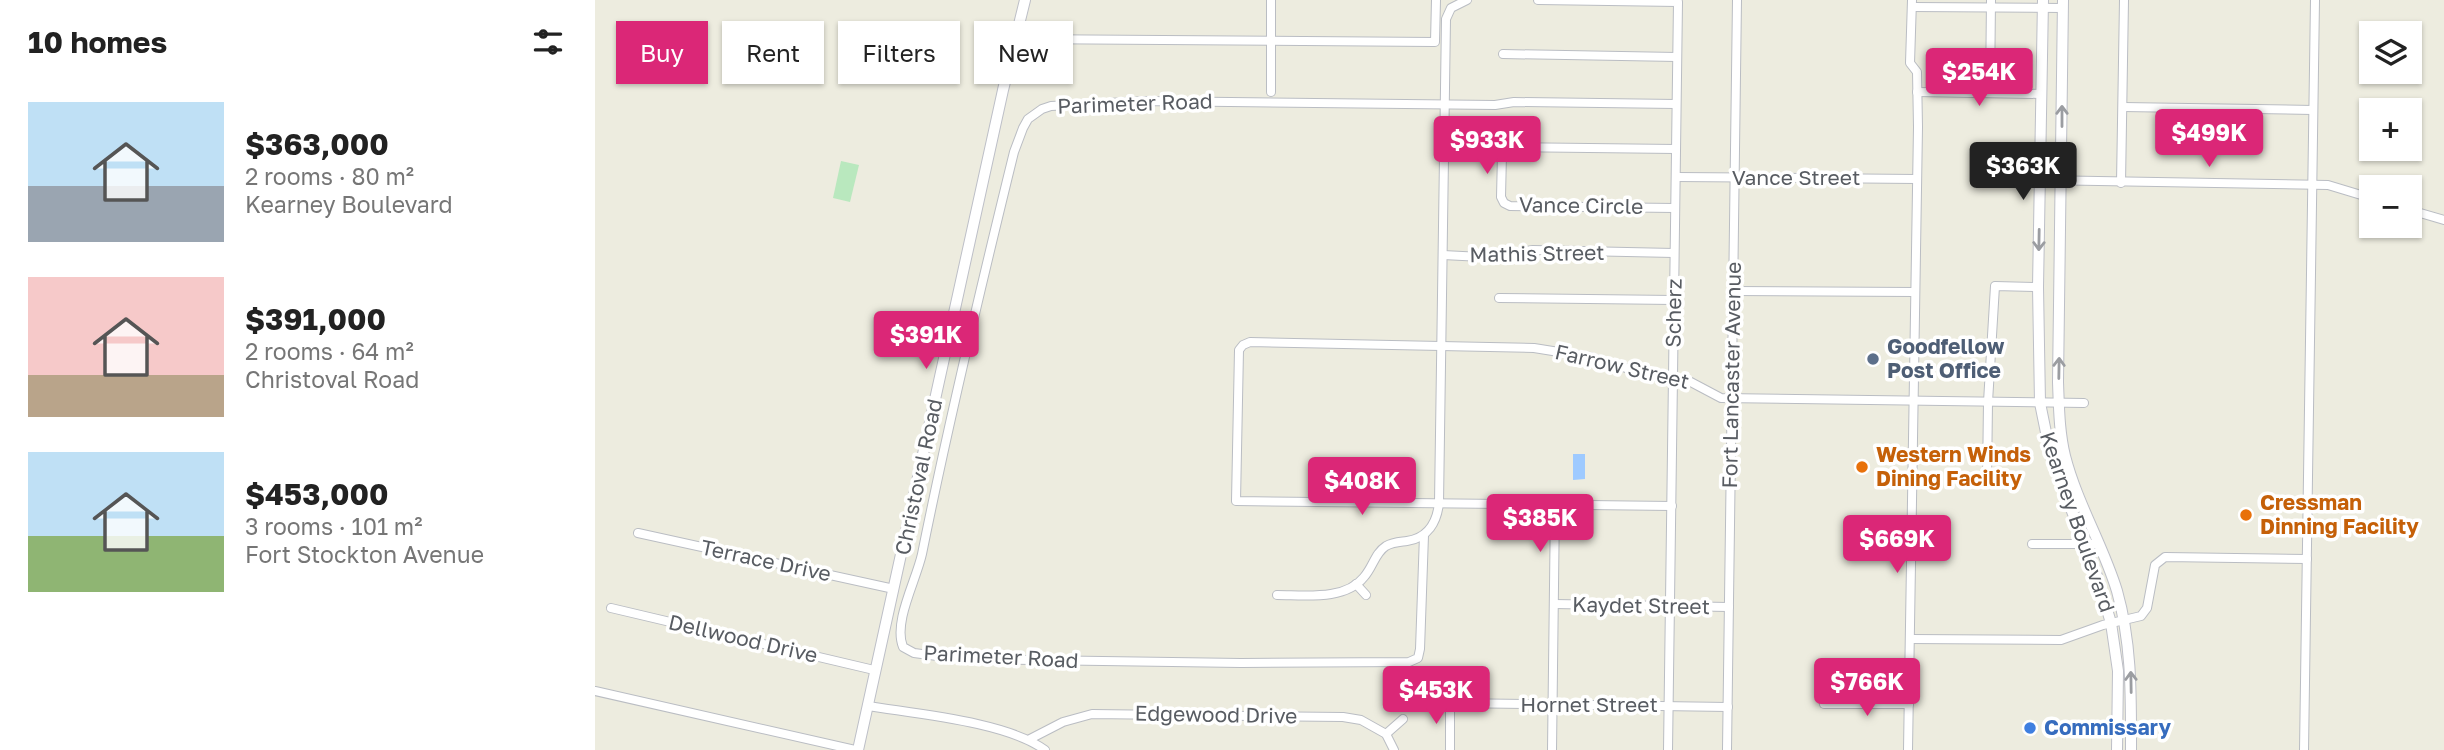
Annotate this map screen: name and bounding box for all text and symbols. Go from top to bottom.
chip: Buy [616,21,708,84]
chip: Rent [722,21,824,84]
chip: Filters [838,21,960,84]
chip: New [974,21,1073,84]
map controls [2359,21,2422,238]
button: layers [2359,21,2422,84]
icon: filters [529,23,567,61]
text: 10 homes [28,24,167,60]
pin: $254K [1930,48,2028,108]
text: $254K [1942,57,2016,85]
street label: Parimeter Road [1057,87,1213,119]
button: + [2359,98,2422,161]
one-way arrow [2055,105,2069,128]
pin: $499K [2160,110,2258,169]
pin: $933K [1438,116,1536,176]
text: $499K [2171,118,2247,146]
text: $933K [1450,125,1524,153]
text: $363,000 [245,126,389,162]
icon: home [84,130,168,214]
pin: $363K [1974,142,2072,202]
text: $363K [1986,151,2060,179]
text: 2 rooms · 80 m² [245,162,414,190]
street label: Vance Street [1732,164,1860,190]
button: − [2359,175,2422,238]
text: Kearney Boulevard [245,190,453,218]
street label: Vance Circle [1519,191,1643,219]
one-way arrow [2032,228,2046,251]
street label: Mathis Street [1469,239,1605,267]
street label: Fort Lancaster Avenue [1716,261,1746,489]
street label: Scherz [1659,278,1687,348]
text: $391,000 [245,301,386,337]
icon: home [84,305,168,389]
pin: $391K [877,312,975,371]
text: $391K [890,320,962,348]
place label: Goodfellow Post Office [1887,333,2005,383]
text: 2 rooms · 64 m² [245,337,414,365]
street label: Farrow Street [1553,338,1692,394]
marker: Goodfellow Post Office [1865,351,1881,367]
one-way arrow [2052,357,2065,380]
text: Christoval Road [245,365,419,393]
street label: Christoval Road [889,396,947,557]
street label: Kearney Boulevard [2035,428,2121,616]
place label: Western Winds Dining Facility [1876,441,2031,491]
pin: $408K [1313,458,1411,517]
marker: Western Winds Dining Facility [1854,459,1870,475]
text: $408K [1324,466,1400,494]
text: $453,000 [245,476,389,512]
icon: home [84,480,168,564]
place label: Cressman Dinning Facility [2260,489,2419,539]
pin: $385K [1491,494,1589,554]
text: $385K [1503,503,1577,531]
marker: Cressman Dinning Facility [2238,507,2254,523]
text: 3 rooms · 101 m² [245,512,422,540]
pin: $669K [1848,516,1946,575]
text: $669K [1859,524,1935,552]
street label: Terrace Drive [699,534,834,586]
text: Fort Stockton Avenue [245,540,484,568]
street label: Kaydet Street [1572,591,1710,619]
street label: Dellwood Drive [666,608,820,668]
street label: Parimeter Road [923,639,1079,673]
pin: $766K [1818,658,1916,718]
pin: $453K [1387,666,1485,726]
text: $766K [1830,667,1904,695]
one-way arrow [2124,671,2138,694]
text: $453K [1399,675,1473,703]
street label: Hornet Street [1520,691,1658,717]
street label: Edgewood Drive [1134,700,1298,728]
place label: Commissary [2044,714,2171,740]
marker: Commissary [2022,720,2038,736]

